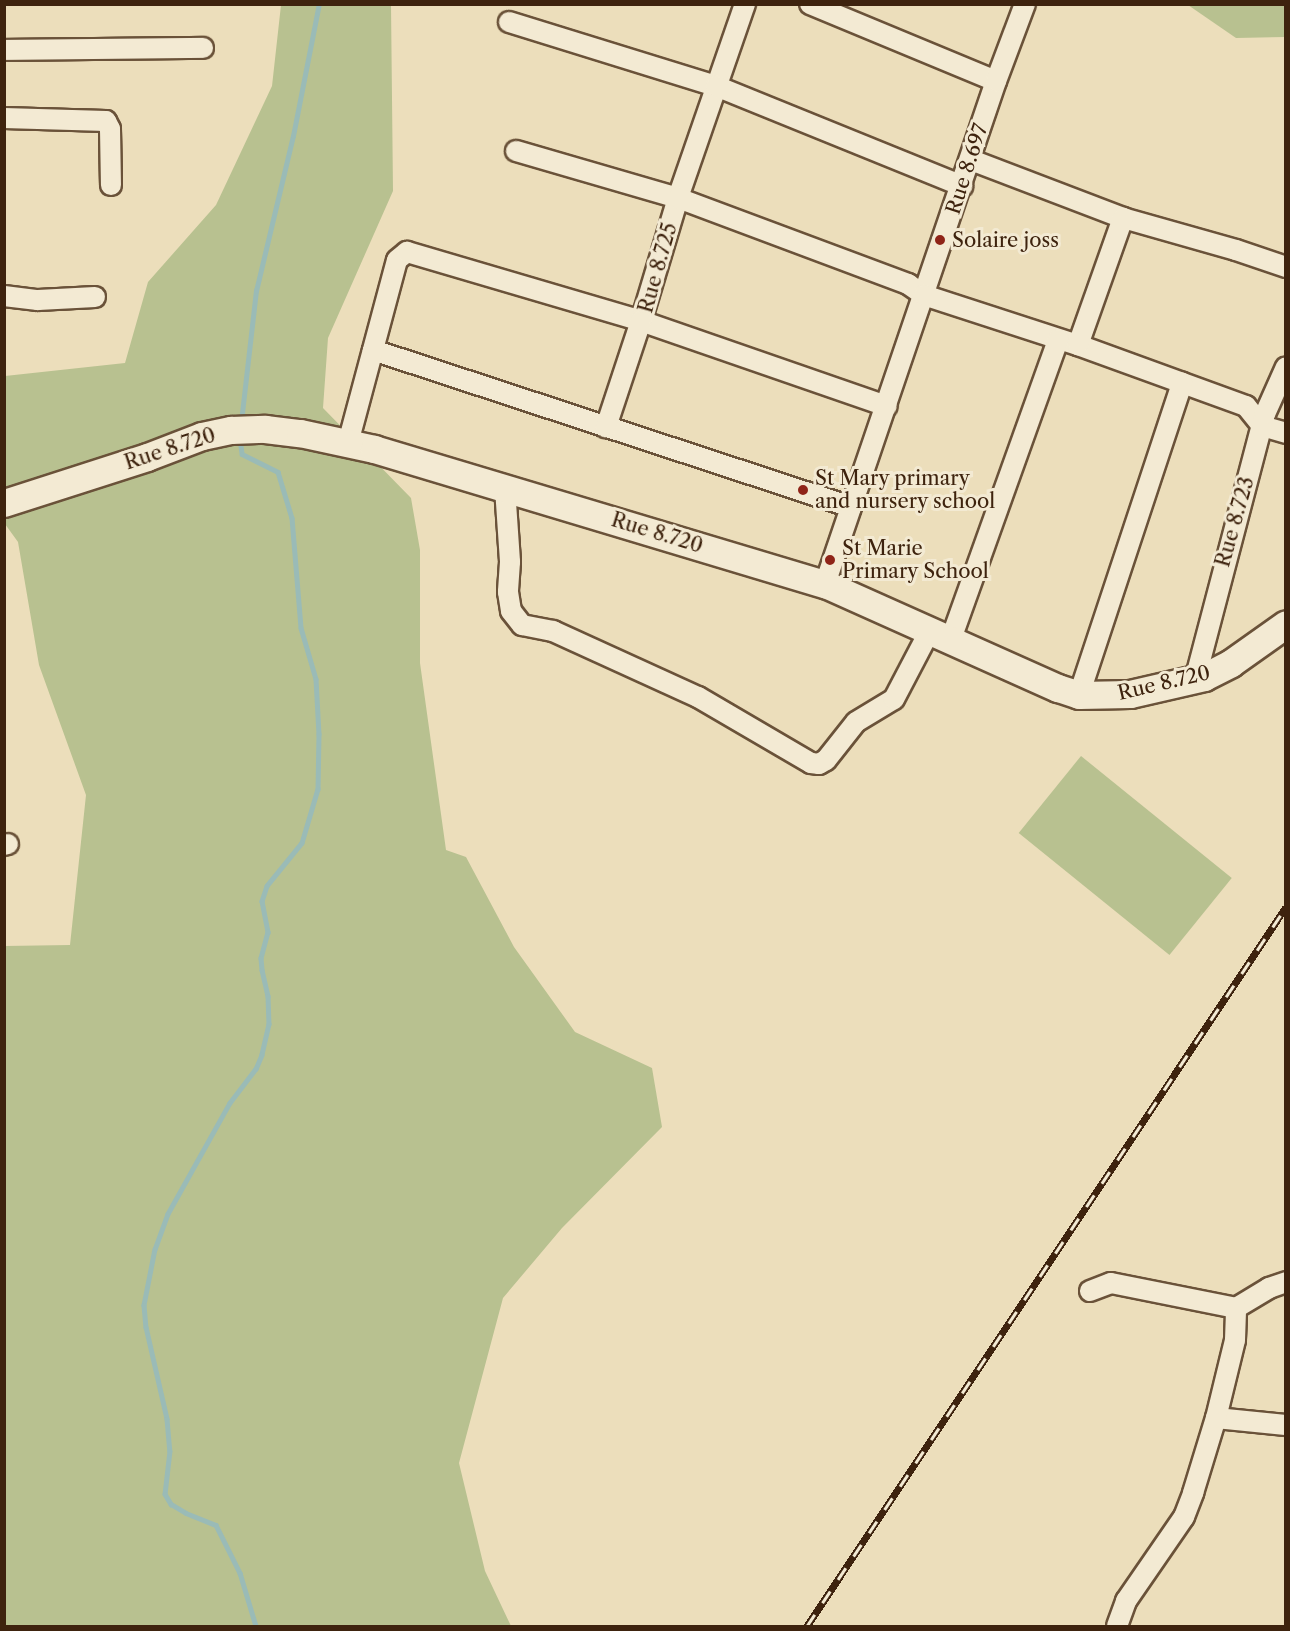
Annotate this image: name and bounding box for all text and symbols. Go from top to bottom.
street label: Rue 8.697 [941,121,993,217]
street label: Rue 8.725 [634,220,682,316]
place label: Solaire joss [952,228,1059,252]
marker: Solaire joss [933,233,947,247]
street label: Rue 8.720 [121,423,219,475]
place label: St Mary primary and nursery school [815,466,996,513]
street label: Rue 8.723 [1211,474,1259,570]
marker: St Mary primary and nursery school [796,483,810,497]
street label: Rue 8.720 [608,508,706,558]
place label: St Marie Primary School [842,536,989,583]
marker: St Marie Primary School [823,553,837,567]
street label: Rue 8.720 [1115,661,1213,705]

